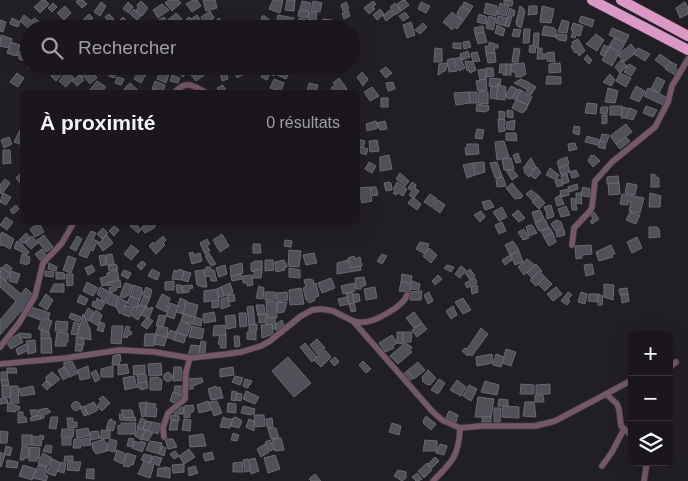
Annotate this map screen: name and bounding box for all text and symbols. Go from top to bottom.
search box [20,20,360,75]
icon: search [38,34,66,62]
text: Rechercher [78,37,176,58]
text: À proximité [40,111,156,134]
text: 0 résultats [266,114,340,131]
map controls [628,331,673,466]
button: + [628,331,673,376]
button: − [628,376,673,421]
button: layers [628,421,673,466]

